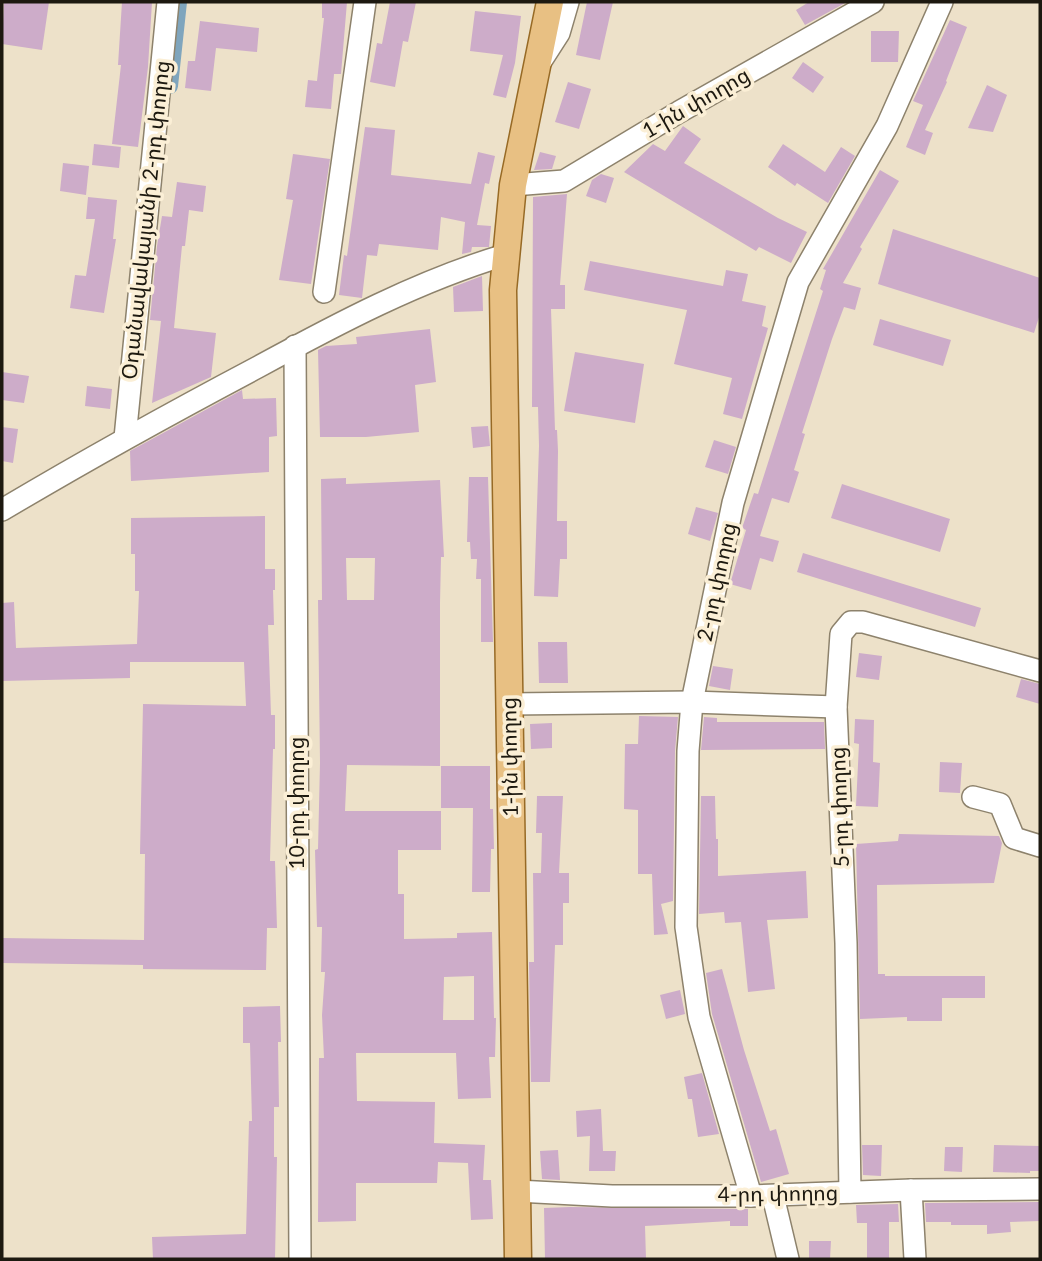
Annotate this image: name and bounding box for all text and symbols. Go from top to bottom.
street label: Օդանավակայանի 2-րդ փողոց [115,59,175,381]
street label: 1-ին փողոց [637,61,754,143]
street label: 2-րդ փողոց [691,520,741,643]
street label: 1-ին փողոց [495,697,523,817]
street label: 10-րդ փողոց [283,737,309,869]
street label: 5-րդ փողոց [824,746,854,868]
street label: 4-րդ փողոց [717,1179,839,1207]

